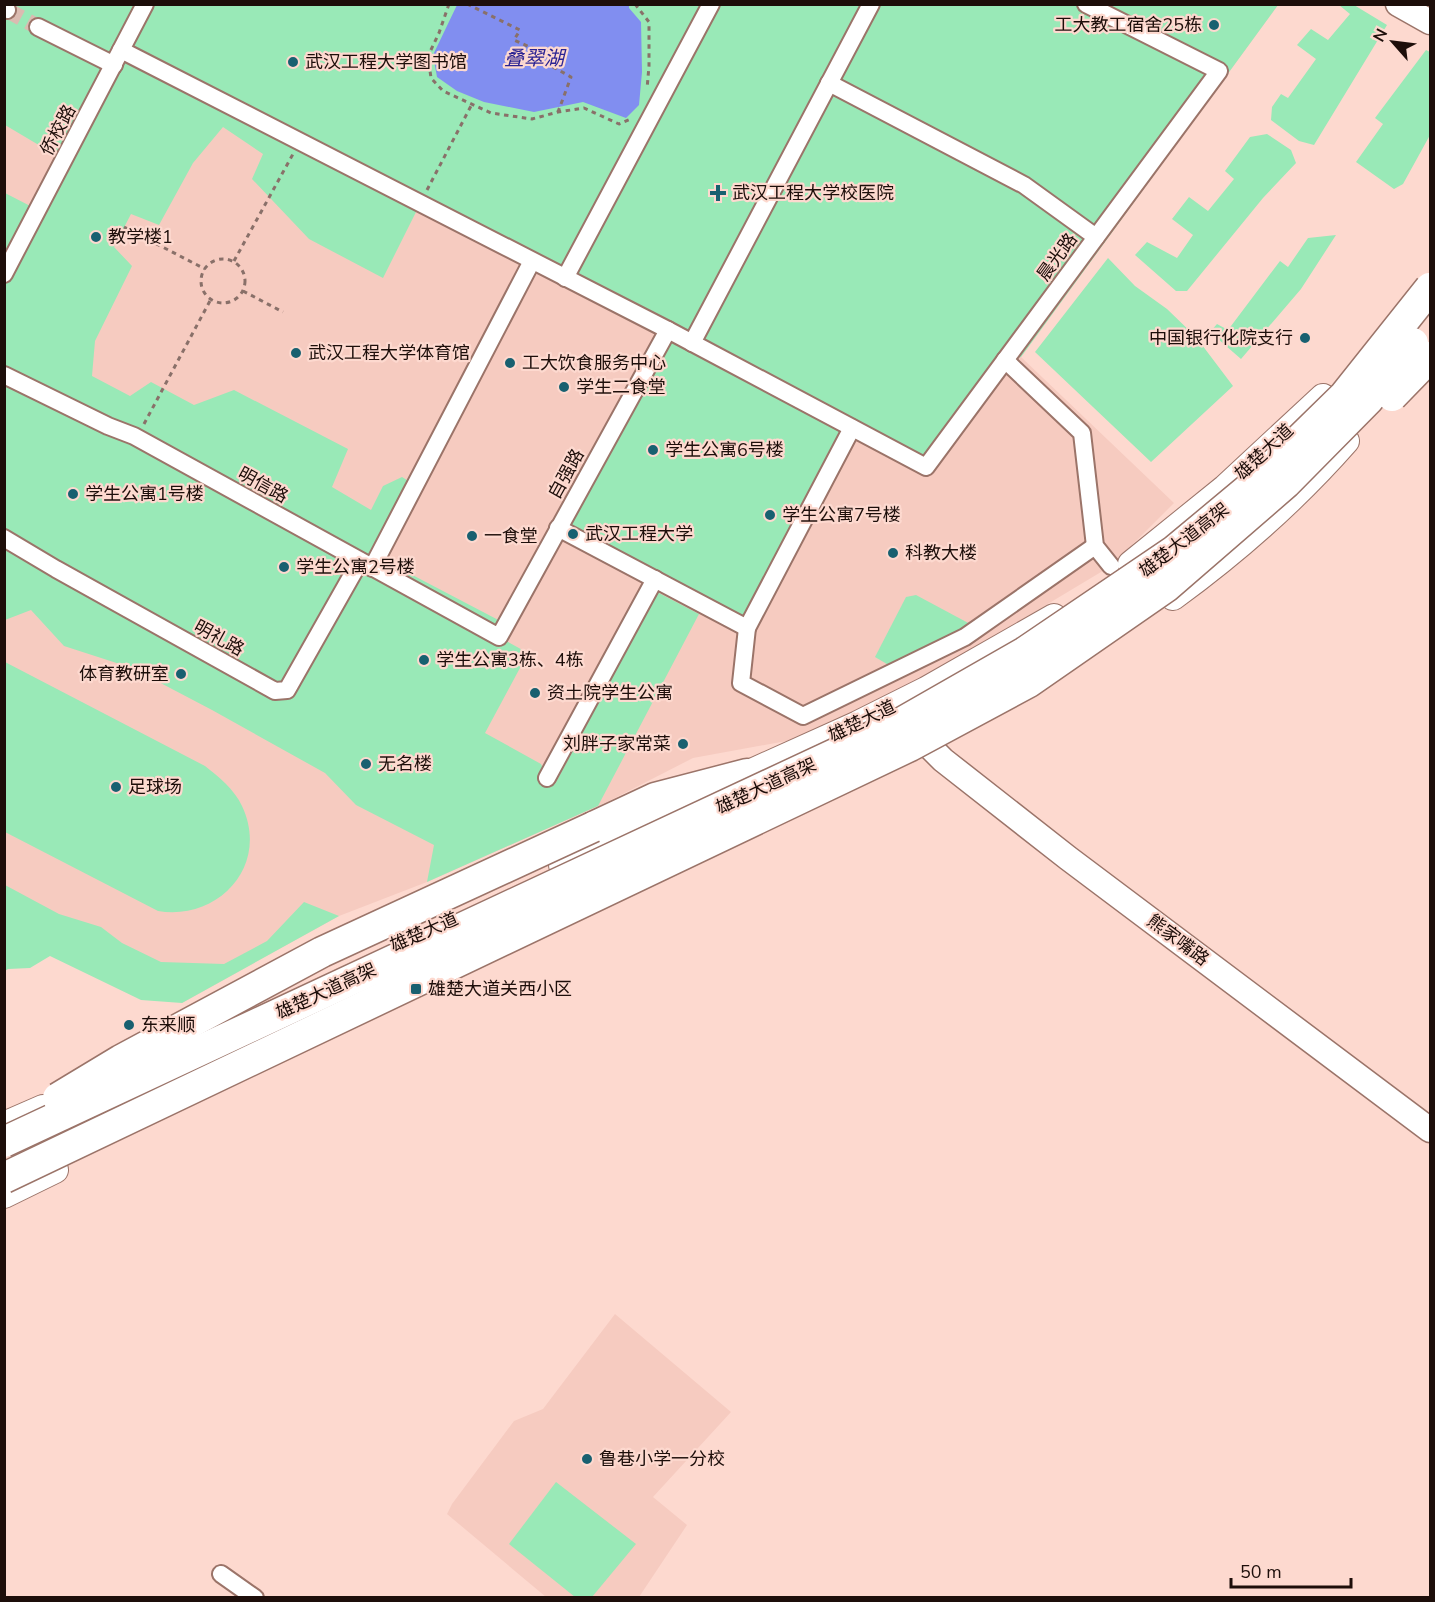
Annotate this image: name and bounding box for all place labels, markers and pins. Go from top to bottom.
place label: 工大教工宿舍25栋 [1054,13,1202,37]
marker: 工大教工宿舍25栋 [1207,18,1221,32]
place label: 武汉工程大学图书馆 [305,50,467,74]
marker: 武汉工程大学图书馆 [286,55,300,69]
place label: 武汉工程大学校医院 [732,181,894,205]
marker: 武汉工程大学校医院 [709,184,727,202]
place label: 教学楼1 [108,225,173,249]
marker: 教学楼1 [89,230,103,244]
place label: 中国银行化院支行 [1149,326,1293,350]
marker: 中国银行化院支行 [1298,331,1312,345]
place label: 武汉工程大学体育馆 [308,341,470,365]
marker: 武汉工程大学体育馆 [289,346,303,360]
place label: 工大饮食服务中心 [522,351,666,375]
marker: 工大饮食服务中心 [503,356,517,370]
place label: 学生二食堂 [576,375,666,399]
marker: 学生二食堂 [557,380,571,394]
place label: 学生公寓6号楼 [665,438,784,462]
marker: 学生公寓6号楼 [646,443,660,457]
place label: 学生公寓1号楼 [85,482,204,506]
marker: 学生公寓1号楼 [66,487,80,501]
place label: 学生公寓7号楼 [782,503,901,527]
marker: 学生公寓7号楼 [763,508,777,522]
place label: 武汉工程大学 [585,522,693,546]
place label: 一食堂 [484,524,538,548]
marker: 武汉工程大学 [566,527,580,541]
marker: 一食堂 [465,529,479,543]
place label: 科教大楼 [905,541,977,565]
marker: 科教大楼 [886,546,900,560]
place label: 学生公寓2号楼 [296,555,415,579]
marker: 学生公寓2号楼 [277,560,291,574]
place label: 学生公寓3栋、4栋 [436,648,584,672]
marker: 学生公寓3栋、4栋 [417,653,431,667]
place label: 体育教研室 [79,662,169,686]
marker: 体育教研室 [174,667,188,681]
place label: 资土院学生公寓 [547,681,673,705]
marker: 资土院学生公寓 [528,686,542,700]
place label: 刘胖子家常菜 [563,732,671,756]
marker: 刘胖子家常菜 [676,737,690,751]
place label: 无名楼 [378,752,432,776]
marker: 无名楼 [359,757,373,771]
place label: 足球场 [128,775,182,799]
marker: 足球场 [109,780,123,794]
place label: 雄楚大道关西小区 [428,977,572,1001]
marker: 雄楚大道关西小区 [409,982,423,996]
place label: 东来顺 [141,1013,195,1037]
marker: 东来顺 [122,1018,136,1032]
place label: 鲁巷小学一分校 [599,1447,725,1471]
marker: 鲁巷小学一分校 [580,1452,594,1466]

